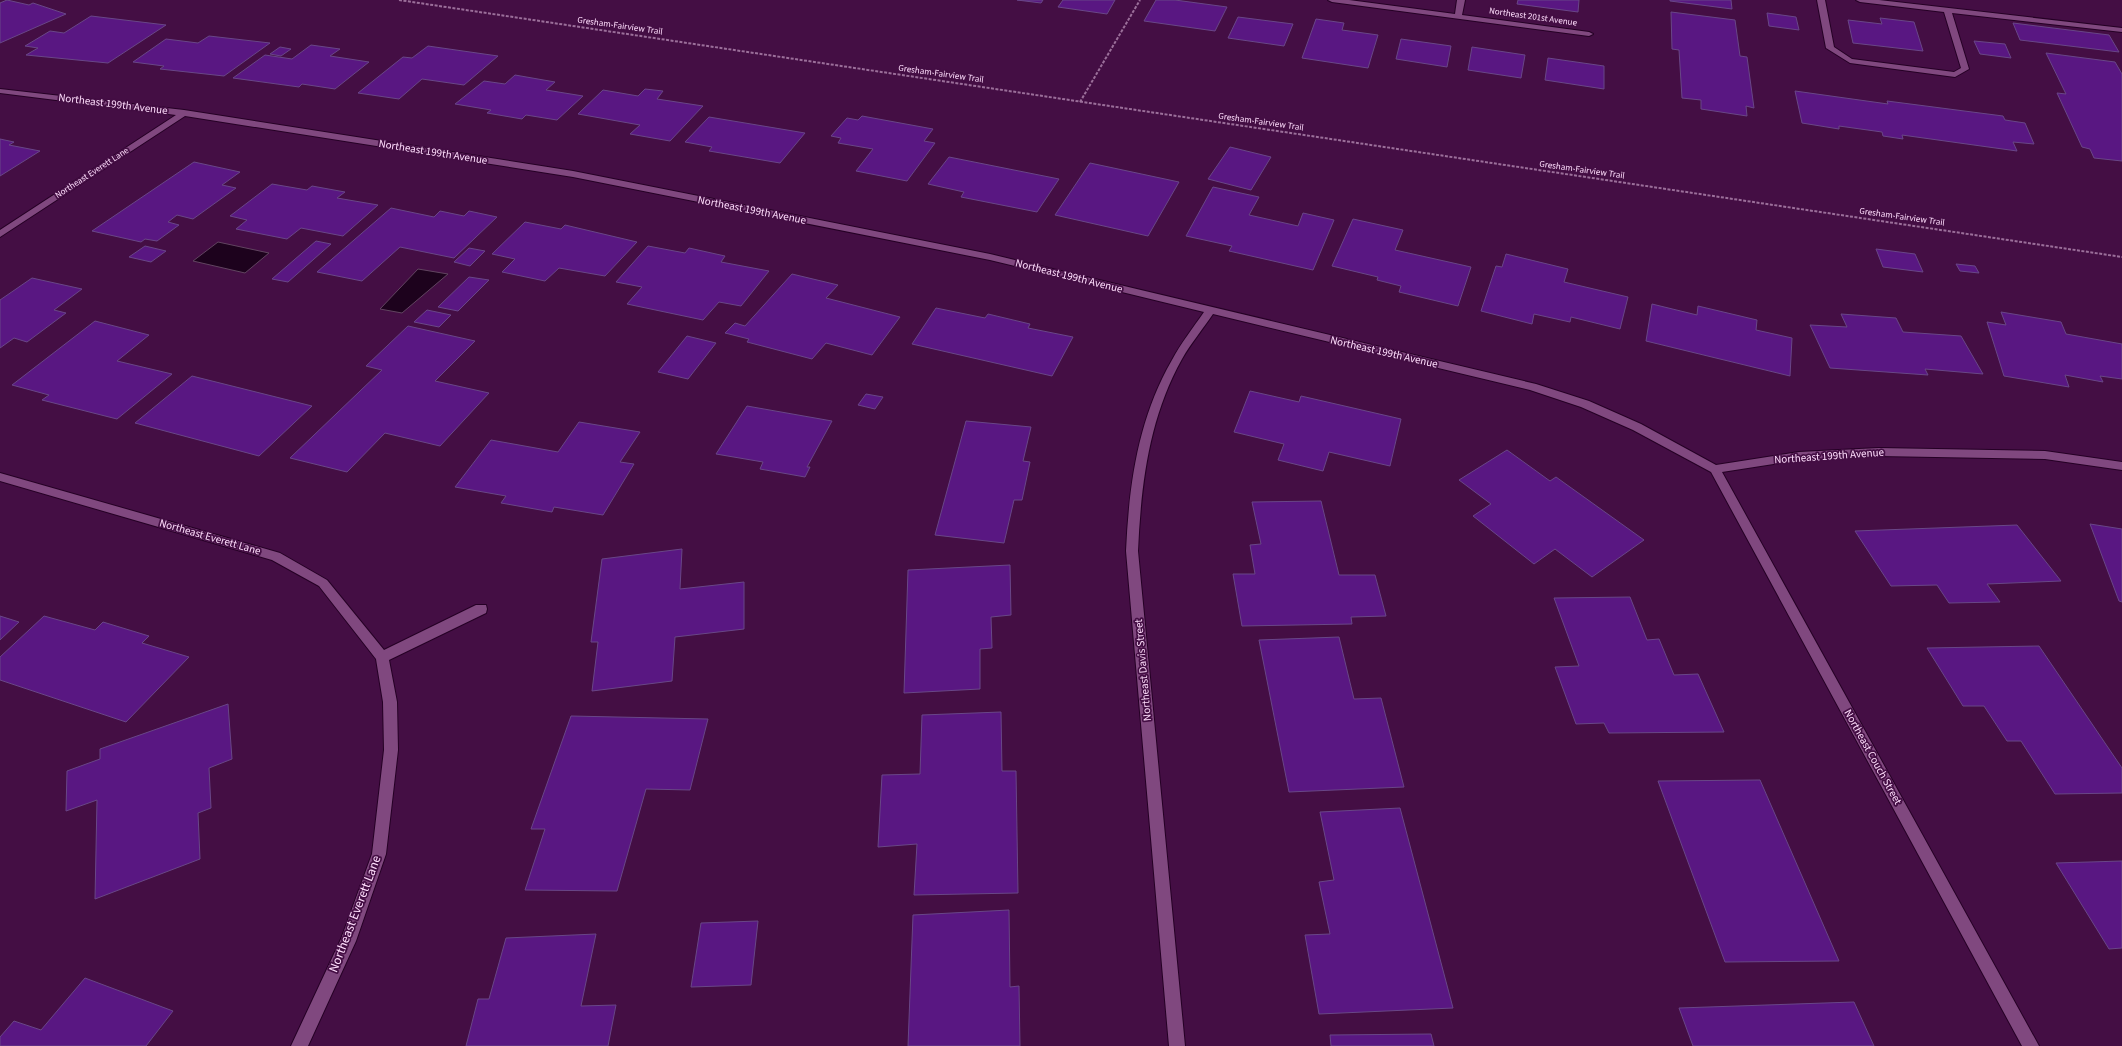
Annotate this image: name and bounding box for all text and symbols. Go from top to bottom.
street label: Northeast 201st Avenue [1488,4,1578,30]
street label: Gresham-Fairview Trail [576,14,664,38]
street label: Gresham-Fairview Trail [897,62,985,86]
street label: Northeast 199th Avenue [58,90,169,118]
street label: Gresham-Fairview Trail [1217,110,1305,134]
street label: Northeast 199th Avenue [378,136,489,168]
street label: Northeast Everett Lane [52,144,132,202]
street label: Gresham-Fairview Trail [1538,158,1626,182]
street label: Northeast 199th Avenue [697,192,808,228]
street label: Gresham-Fairview Trail [1858,205,1946,229]
street label: Northeast 199th Avenue [1014,255,1125,297]
street label: Northeast 199th Avenue [1329,332,1440,372]
street label: Northeast 199th Avenue [1774,445,1885,467]
street label: Northeast Everett Lane [158,515,263,559]
street label: Northeast Davis Street [1131,618,1155,722]
street label: Northeast Couch Street [1841,707,1906,808]
street label: Northeast Everett Lane [324,853,386,975]

